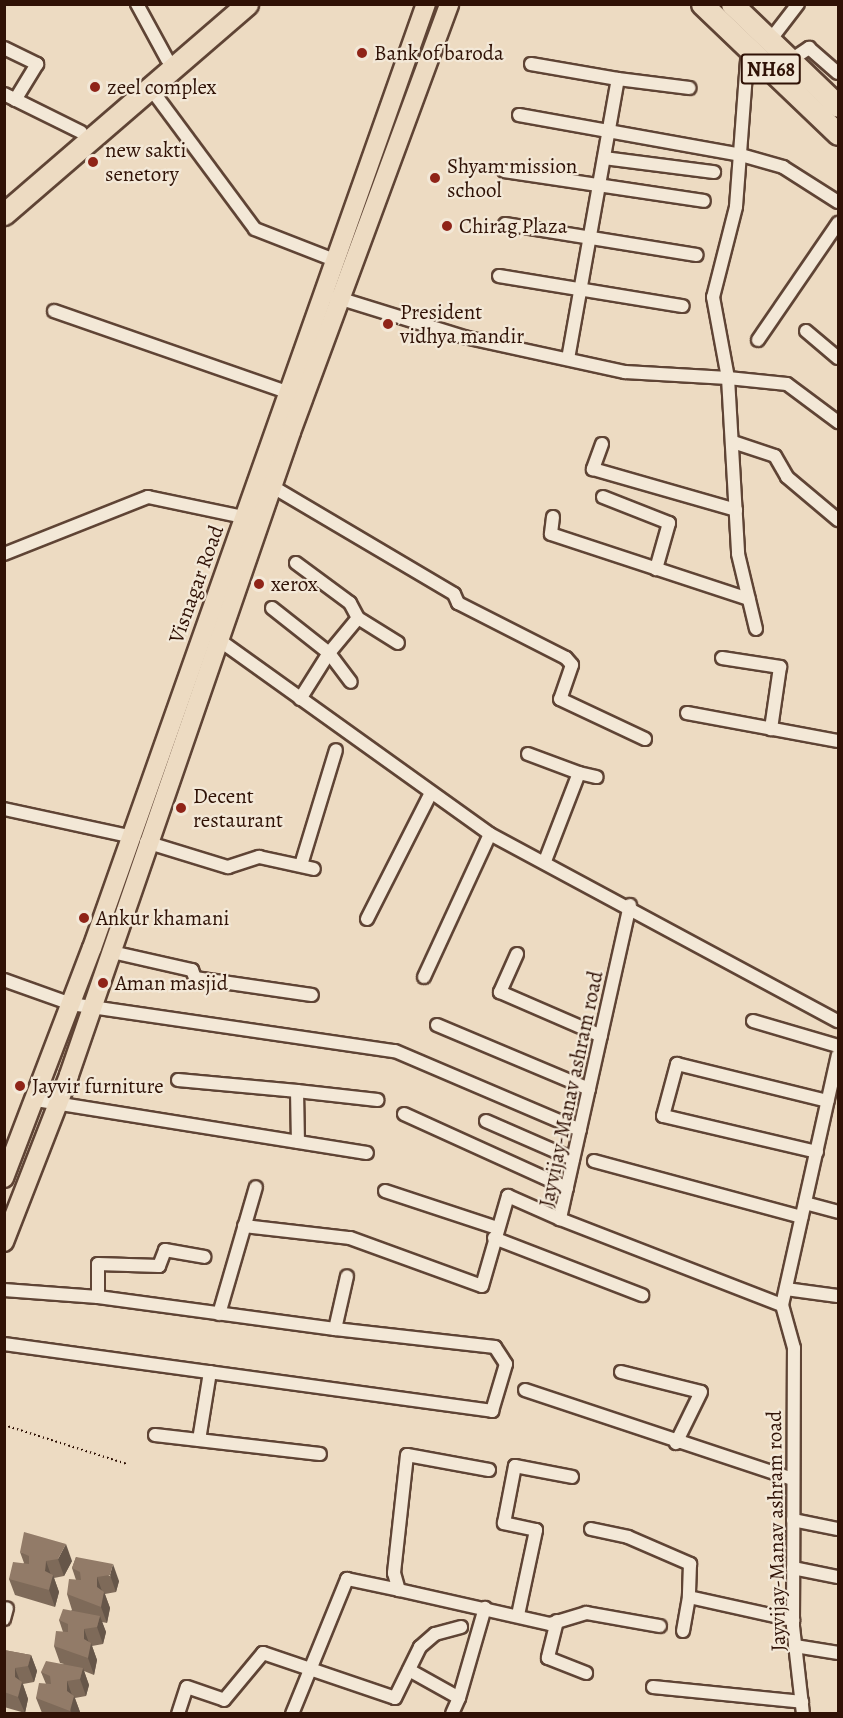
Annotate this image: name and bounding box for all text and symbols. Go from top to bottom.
place label: Bank of baroda [374,40,504,66]
marker: Bank of baroda [355,46,369,60]
road number: NH68 [740,52,802,86]
place label: zeel complex [107,74,216,100]
marker: zeel complex [88,80,102,94]
place label: new sakti senetory [105,137,186,187]
place label: Shyam mission school [447,153,577,203]
marker: new sakti senetory [86,155,100,169]
marker: Shyam mission school [428,171,442,185]
place label: Chirag Plaza [459,213,568,239]
marker: Chirag Plaza [440,219,454,233]
place label: President vidhya mandir [400,299,524,349]
marker: President vidhya mandir [381,317,395,331]
street label: Visnagar Road [163,522,229,646]
place label: xerox [271,571,318,597]
marker: xerox [252,577,266,591]
place label: Decent restaurant [193,783,283,833]
marker: Decent restaurant [174,801,188,815]
place label: Ankur khamani [96,905,229,931]
marker: Ankur khamani [77,911,91,925]
street label: Jayvijay-Manav ashram road [534,969,608,1209]
place label: Aman masjid [115,970,228,996]
marker: Aman masjid [96,976,110,990]
place label: Jayvir furniture [32,1073,164,1099]
marker: Jayvir furniture [13,1079,27,1093]
street label: Jayvijay-Manav ashram road [761,1410,791,1652]

